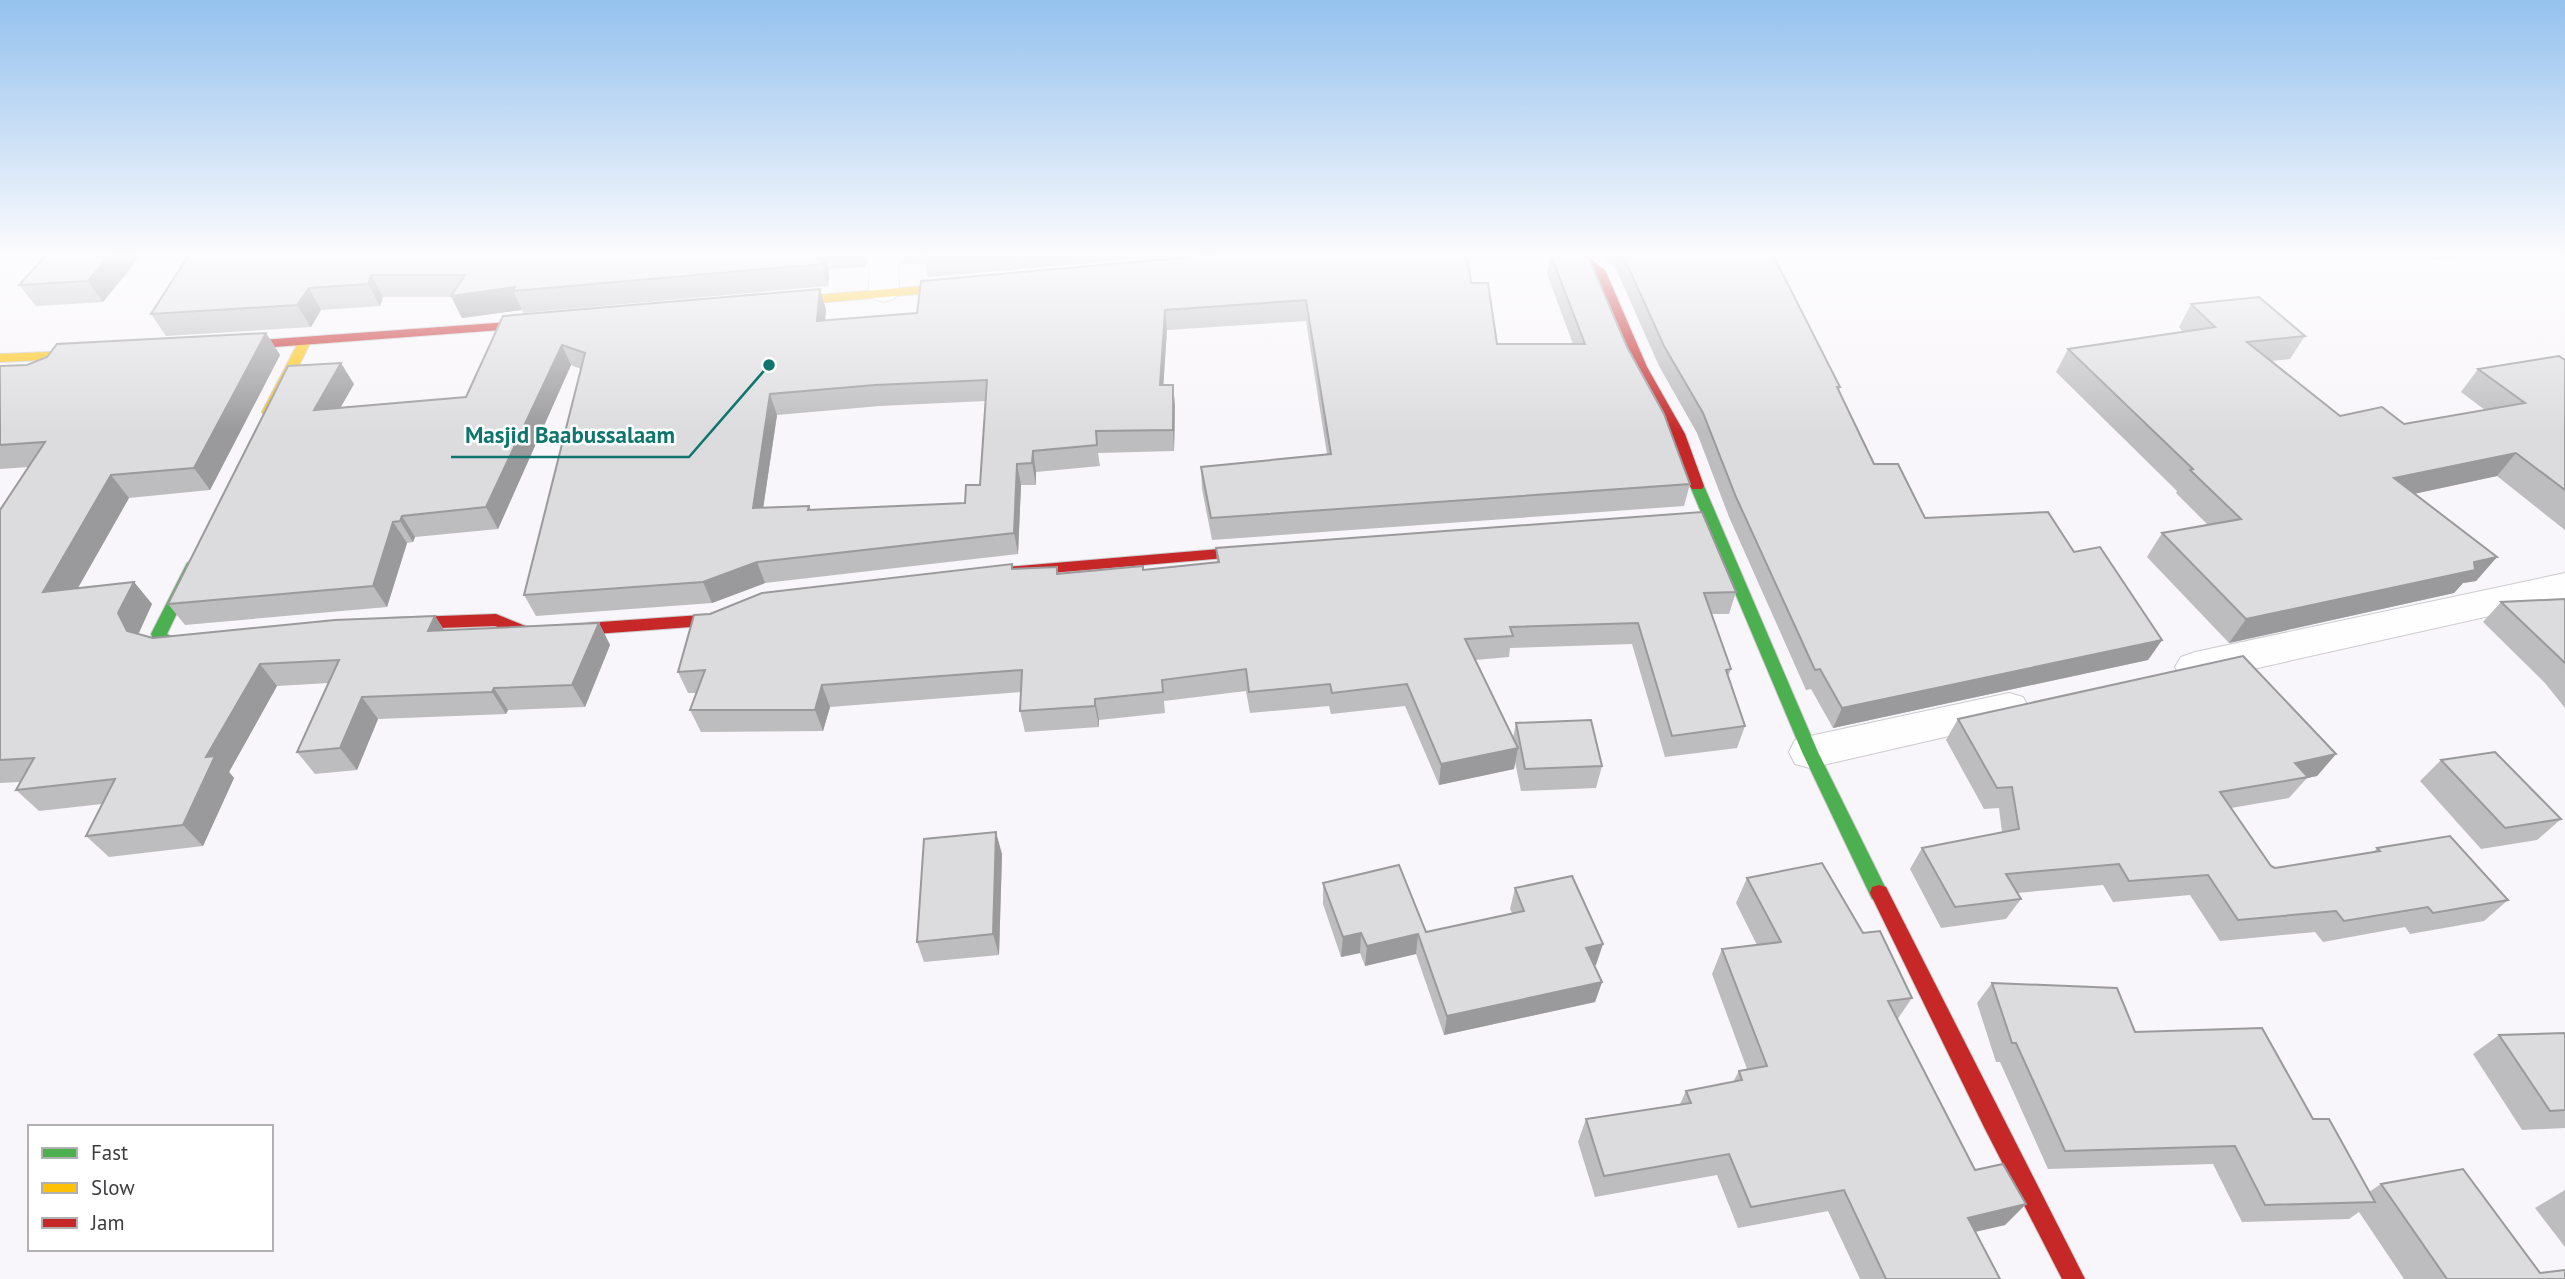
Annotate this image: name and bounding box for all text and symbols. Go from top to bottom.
callout: Masjid Baabussalaam [451,413,689,457]
text: Masjid Baabussalaam [465,420,675,449]
legend [28,1125,273,1251]
text: Fast [91,1139,128,1166]
text: Slow [91,1174,135,1201]
text: Jam [90,1209,125,1236]

